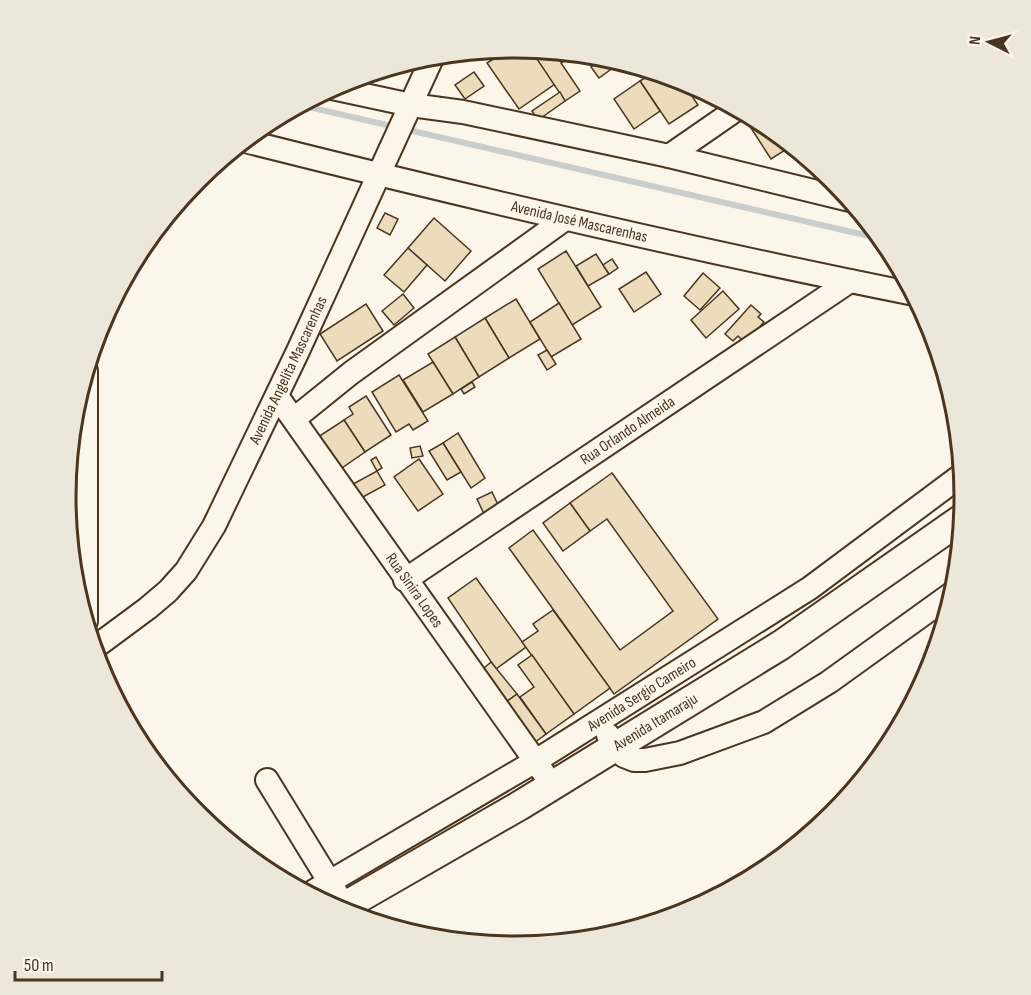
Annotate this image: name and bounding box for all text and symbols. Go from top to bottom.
north arrow [959,12,1019,72]
text: N [966,35,985,46]
street label: Avenida José Mascarenhas [508,197,650,247]
street label: Avenida Angelita Mascarenhas [245,293,331,448]
street label: Rua Orlando Almeida [577,392,678,469]
street label: Rua Sinira Lopes [382,549,447,631]
street label: Avenida Sergio Cameiro [583,653,699,736]
street label: Avenida Itamaraju [609,689,701,756]
scale bar [15,944,162,982]
text: 50 m [24,955,54,976]

